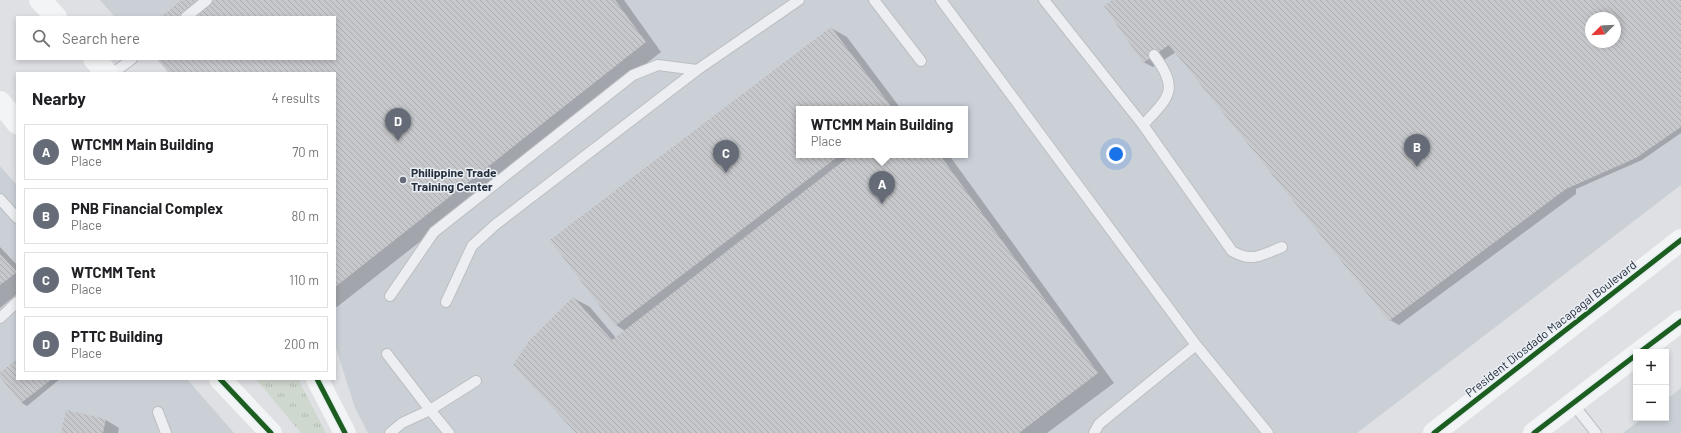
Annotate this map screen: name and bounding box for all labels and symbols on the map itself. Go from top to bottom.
north arrow [1585,12,1621,48]
pin: D [385,108,411,141]
pin: B [1404,134,1430,167]
pin: C [713,140,739,173]
your location [1106,144,1126,164]
place label: Philippine Trade Training Center [411,165,497,193]
pin: A [869,171,895,204]
marker: Philippine Trade Training Center [398,175,408,185]
street label: President Diosdado Macapagal Boulevard [1462,257,1639,399]

